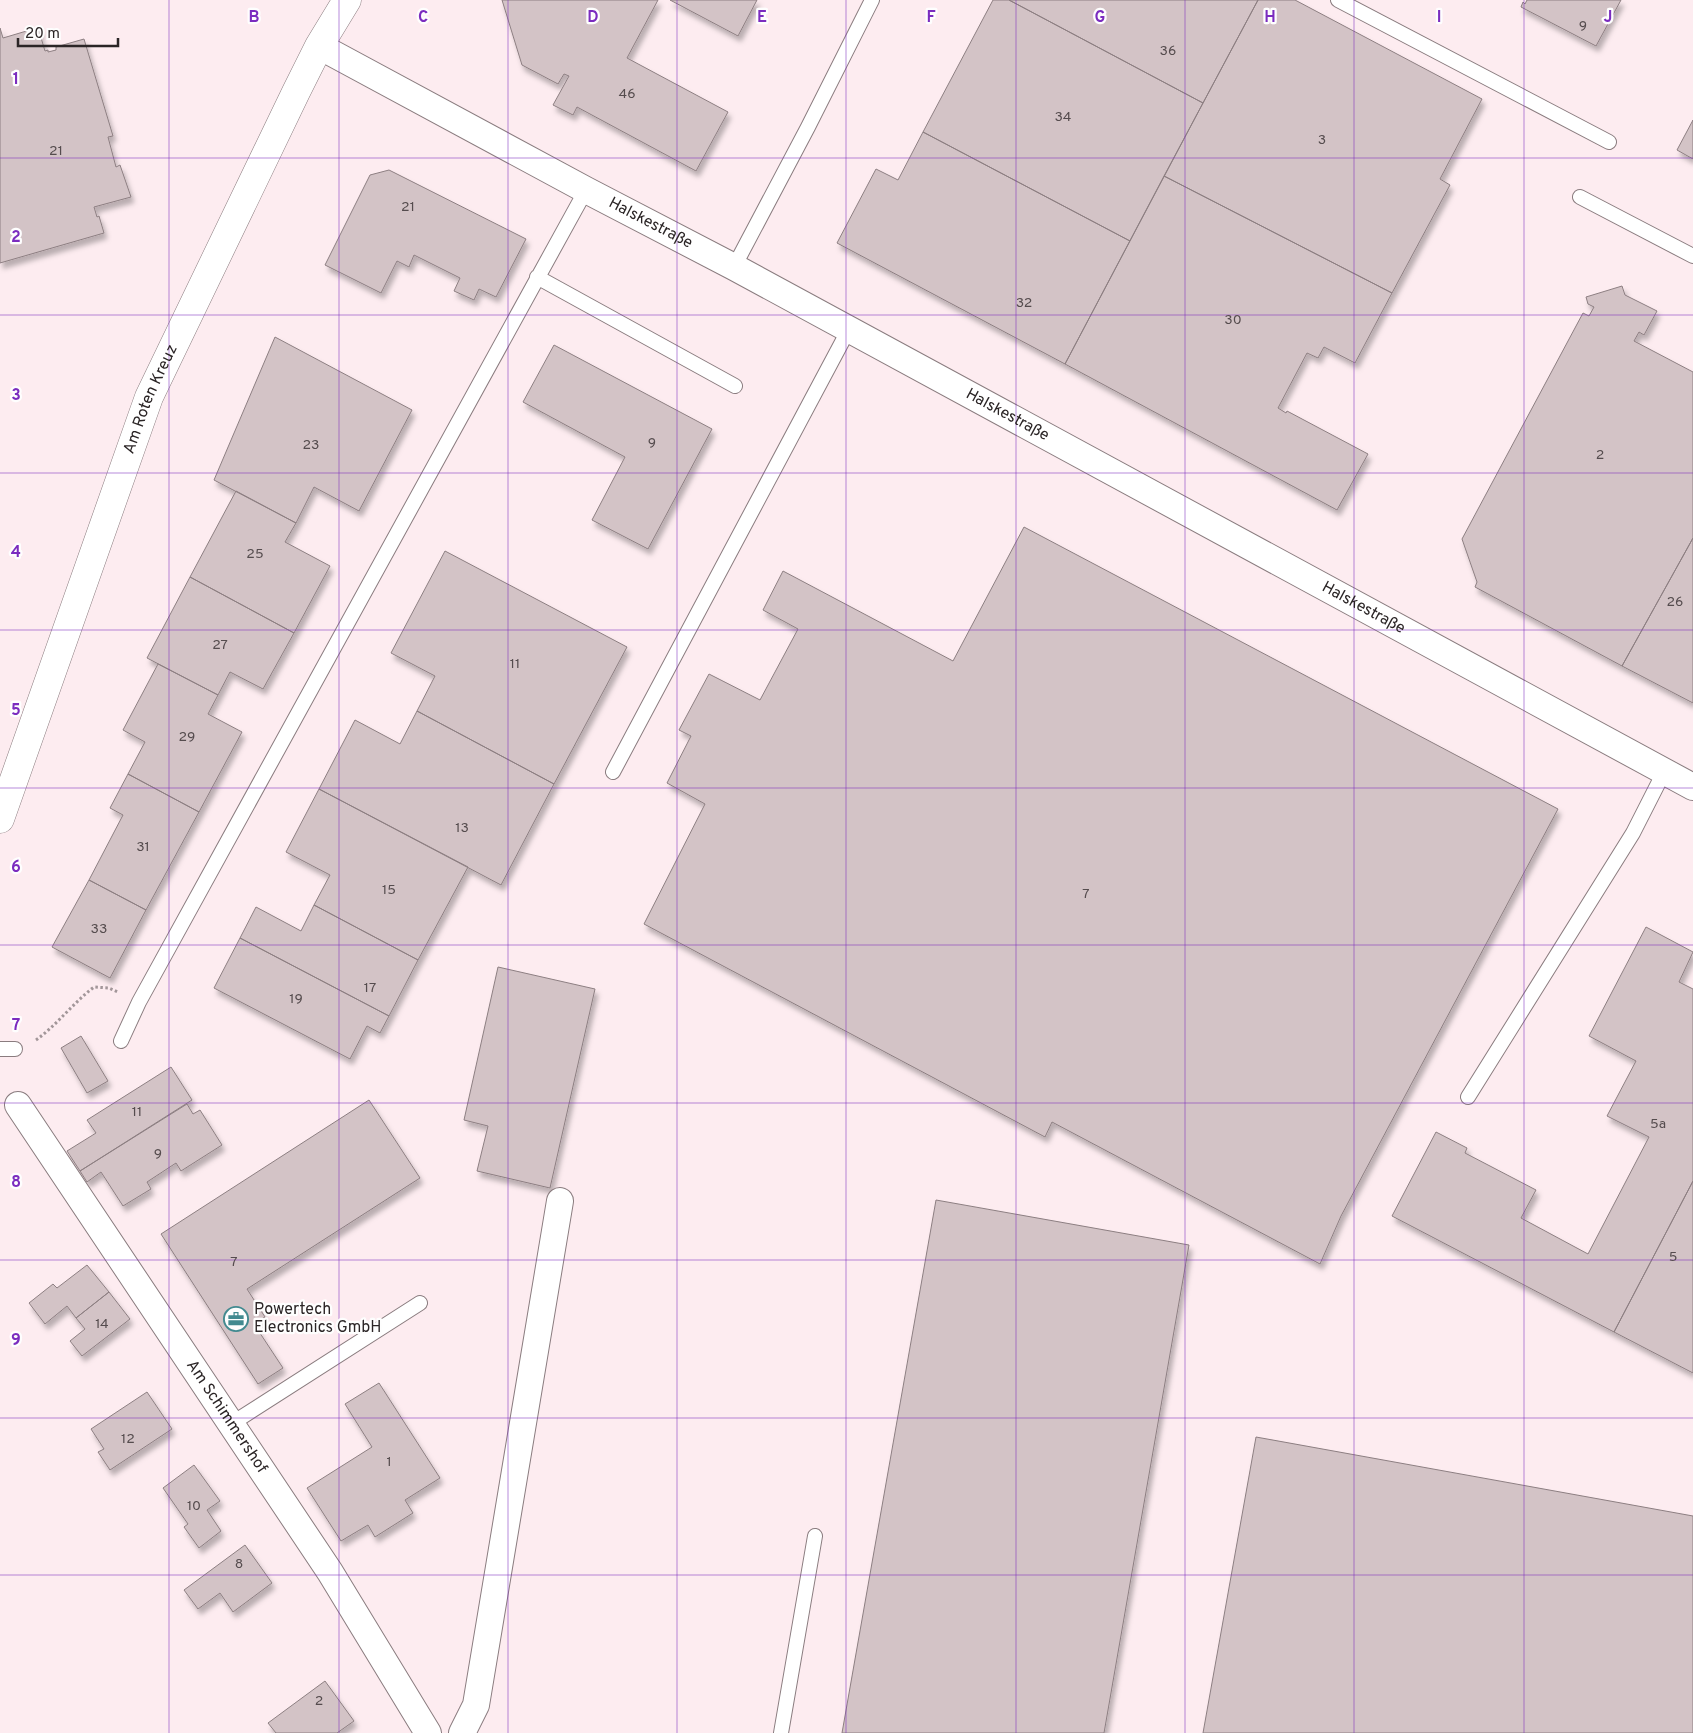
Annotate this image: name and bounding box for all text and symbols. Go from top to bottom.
text: B [248,8,260,28]
text: C [418,8,428,28]
text: D [587,8,599,28]
text: E [757,8,767,28]
text: F [926,8,936,28]
text: G [1095,8,1105,28]
text: H [1264,8,1276,28]
text: I [1437,8,1441,28]
text: J [1604,8,1612,28]
scale bar [18,15,118,47]
house number: 9 [1579,18,1587,35]
text: 20 m [25,25,60,44]
house number: 36 [1160,43,1176,60]
text: 1 [13,70,19,90]
house number: 46 [618,86,636,103]
house number: 34 [1054,109,1072,126]
house number: 3 [1318,132,1326,149]
house number: 21 [49,143,63,160]
street label: Halskestraße [605,193,696,254]
house number: 21 [401,199,415,216]
text: 2 [11,228,21,248]
house number: 32 [1016,295,1032,312]
house number: 30 [1224,312,1242,329]
street label: Am Roten Kreuz [120,341,183,457]
street label: Halskestraße [962,384,1052,446]
text: 3 [11,386,21,406]
house number: 9 [648,435,656,452]
house number: 23 [303,437,320,454]
house number: 2 [1596,447,1604,464]
text: 4 [11,543,21,563]
house number: 25 [246,546,264,563]
street label: Halskestraße [1318,578,1408,639]
house number: 26 [1667,594,1683,611]
house number: 27 [212,637,228,654]
house number: 11 [510,656,520,673]
text: 5 [11,701,21,721]
house number: 29 [179,729,195,746]
house number: 13 [455,820,469,837]
house number: 31 [136,839,150,856]
text: 6 [11,858,21,878]
house number: 15 [382,882,396,899]
house number: 7 [1082,886,1090,903]
house number: 33 [91,921,107,938]
house number: 17 [364,980,376,997]
house number: 19 [289,991,303,1008]
text: 7 [12,1016,20,1036]
house number: 11 [132,1104,142,1121]
house number: 5a [1650,1116,1666,1133]
house number: 9 [154,1146,162,1163]
text: 8 [11,1173,21,1193]
house number: 5 [1669,1249,1677,1266]
house number: 7 [230,1254,238,1271]
place label: Powertech Electronics GmbH [254,1300,382,1338]
office icon: Powertech Electronics GmbH [223,1306,249,1332]
house number: 14 [95,1316,109,1333]
text: 9 [11,1331,21,1351]
street label: Am Schimmershof [181,1356,272,1478]
house number: 12 [121,1431,135,1448]
house number: 1 [386,1454,392,1471]
house number: 10 [187,1498,201,1515]
house number: 8 [235,1556,243,1573]
house number: 2 [315,1693,323,1710]

